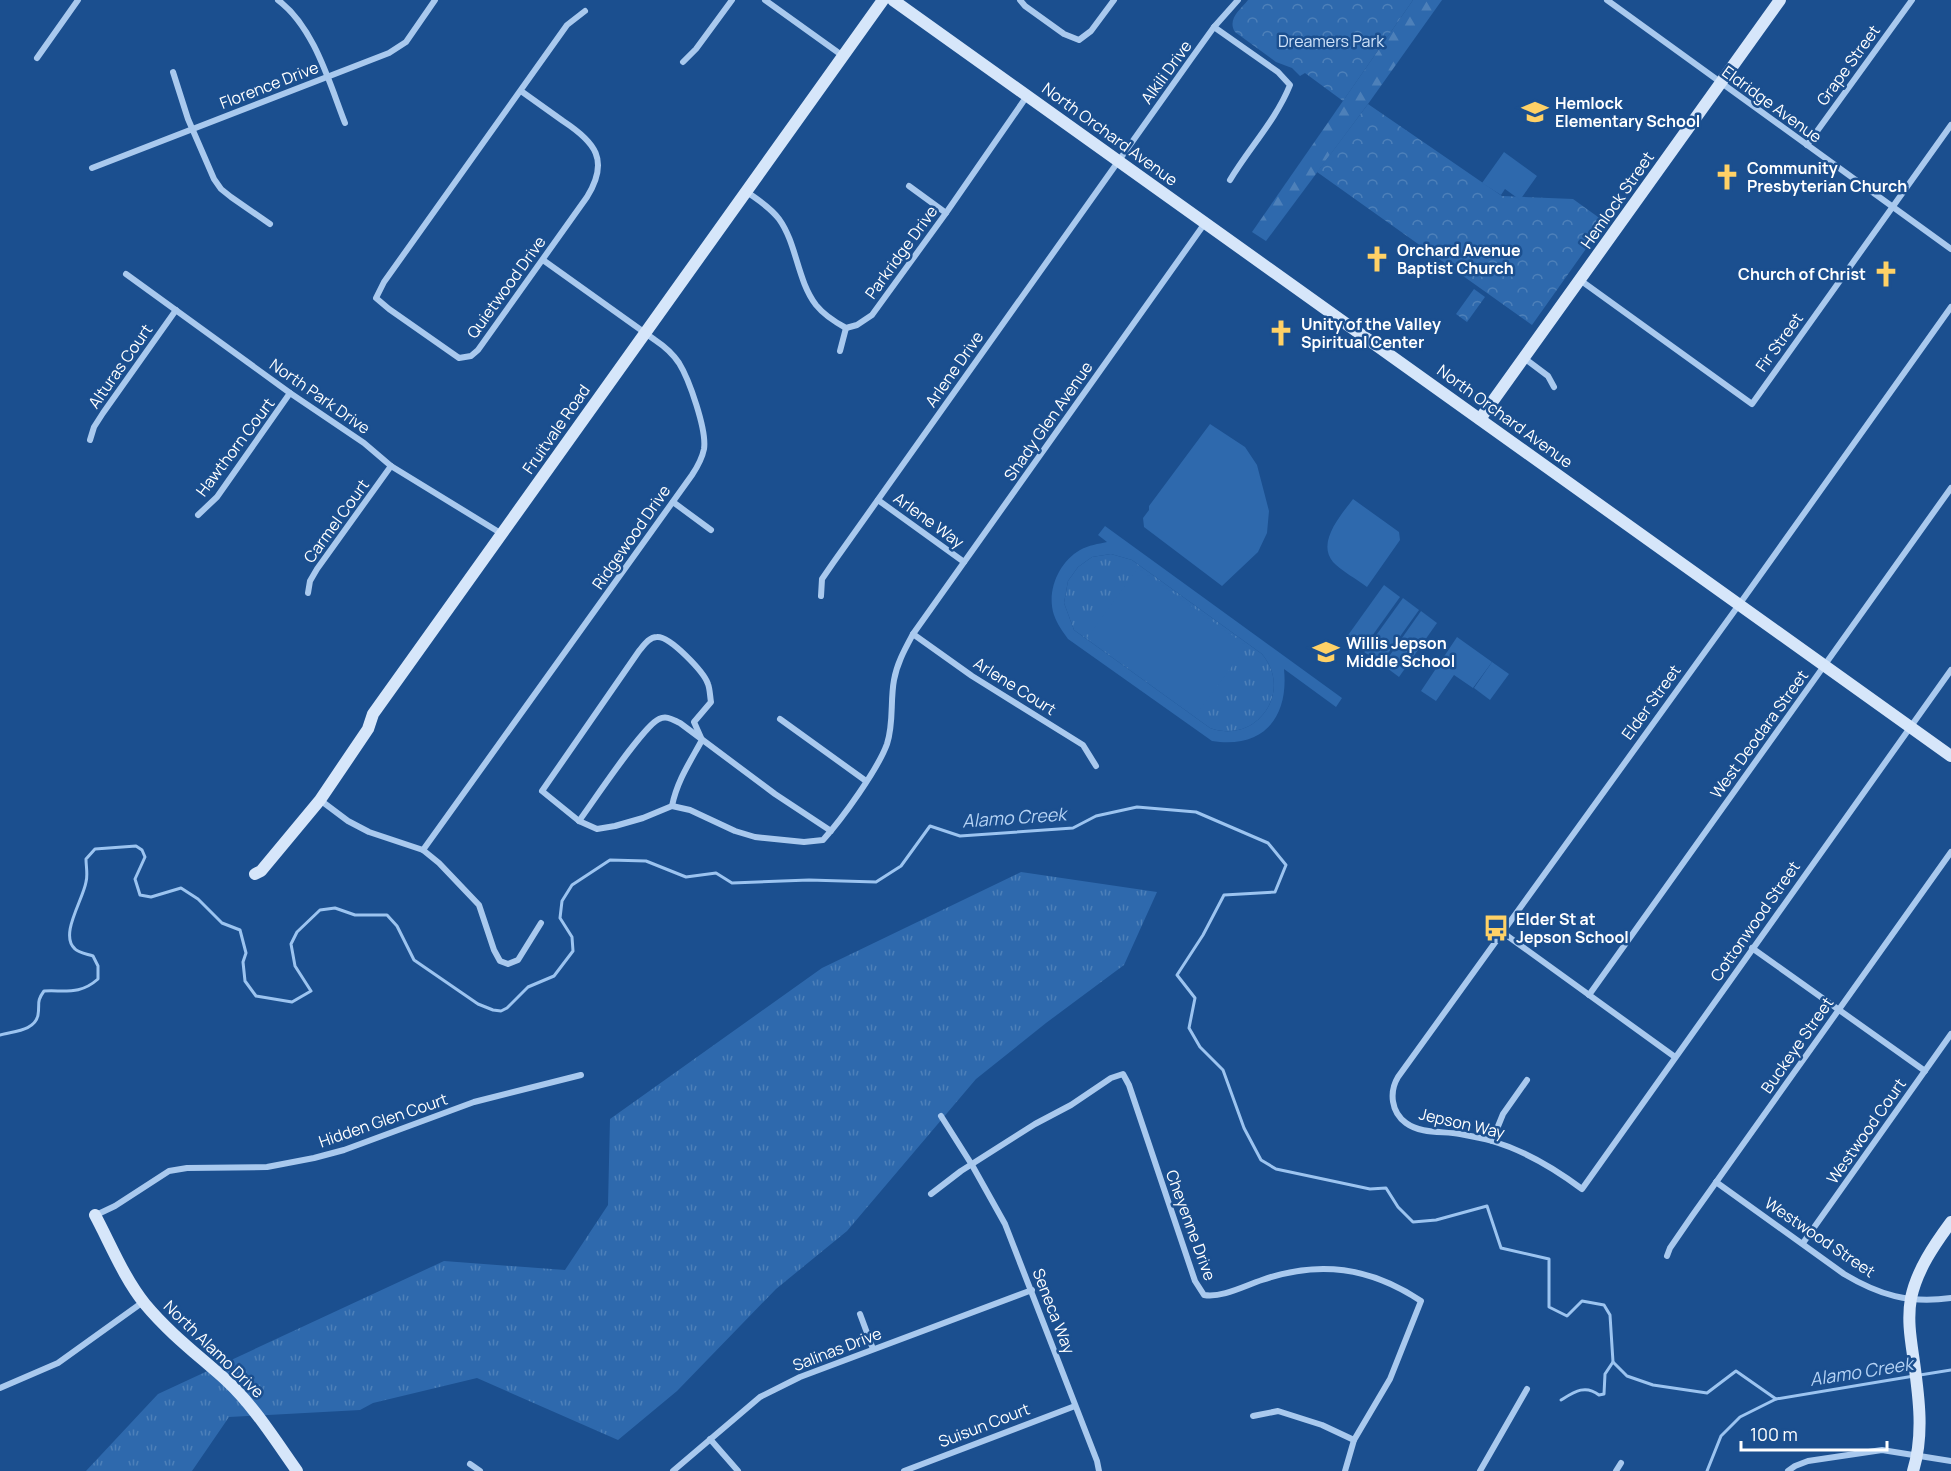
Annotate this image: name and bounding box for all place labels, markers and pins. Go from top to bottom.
place label: Hemlock Elementary School [1555,92,1700,132]
school or university icon: Hemlock Elementary School [1520,97,1550,127]
place label: Community Presbyterian Church [1747,157,1907,197]
church icon: Community Presbyterian Church [1712,162,1742,192]
place label: Orchard Avenue Baptist Church [1397,239,1521,279]
church icon: Orchard Avenue Baptist Church [1362,244,1392,274]
church icon: Church of Christ [1871,259,1901,289]
place label: Church of Christ [1738,263,1866,285]
place label: Unity of the Valley Spiritual Center [1301,313,1441,353]
church icon: Unity of the Valley Spiritual Center [1266,318,1296,348]
place label: Willis Jepson Middle School [1346,632,1455,672]
school or university icon: Willis Jepson Middle School [1311,637,1341,667]
place label: Elder St at Jepson School [1516,908,1629,948]
bus stop icon: Elder St at Jepson School [1481,913,1511,943]

